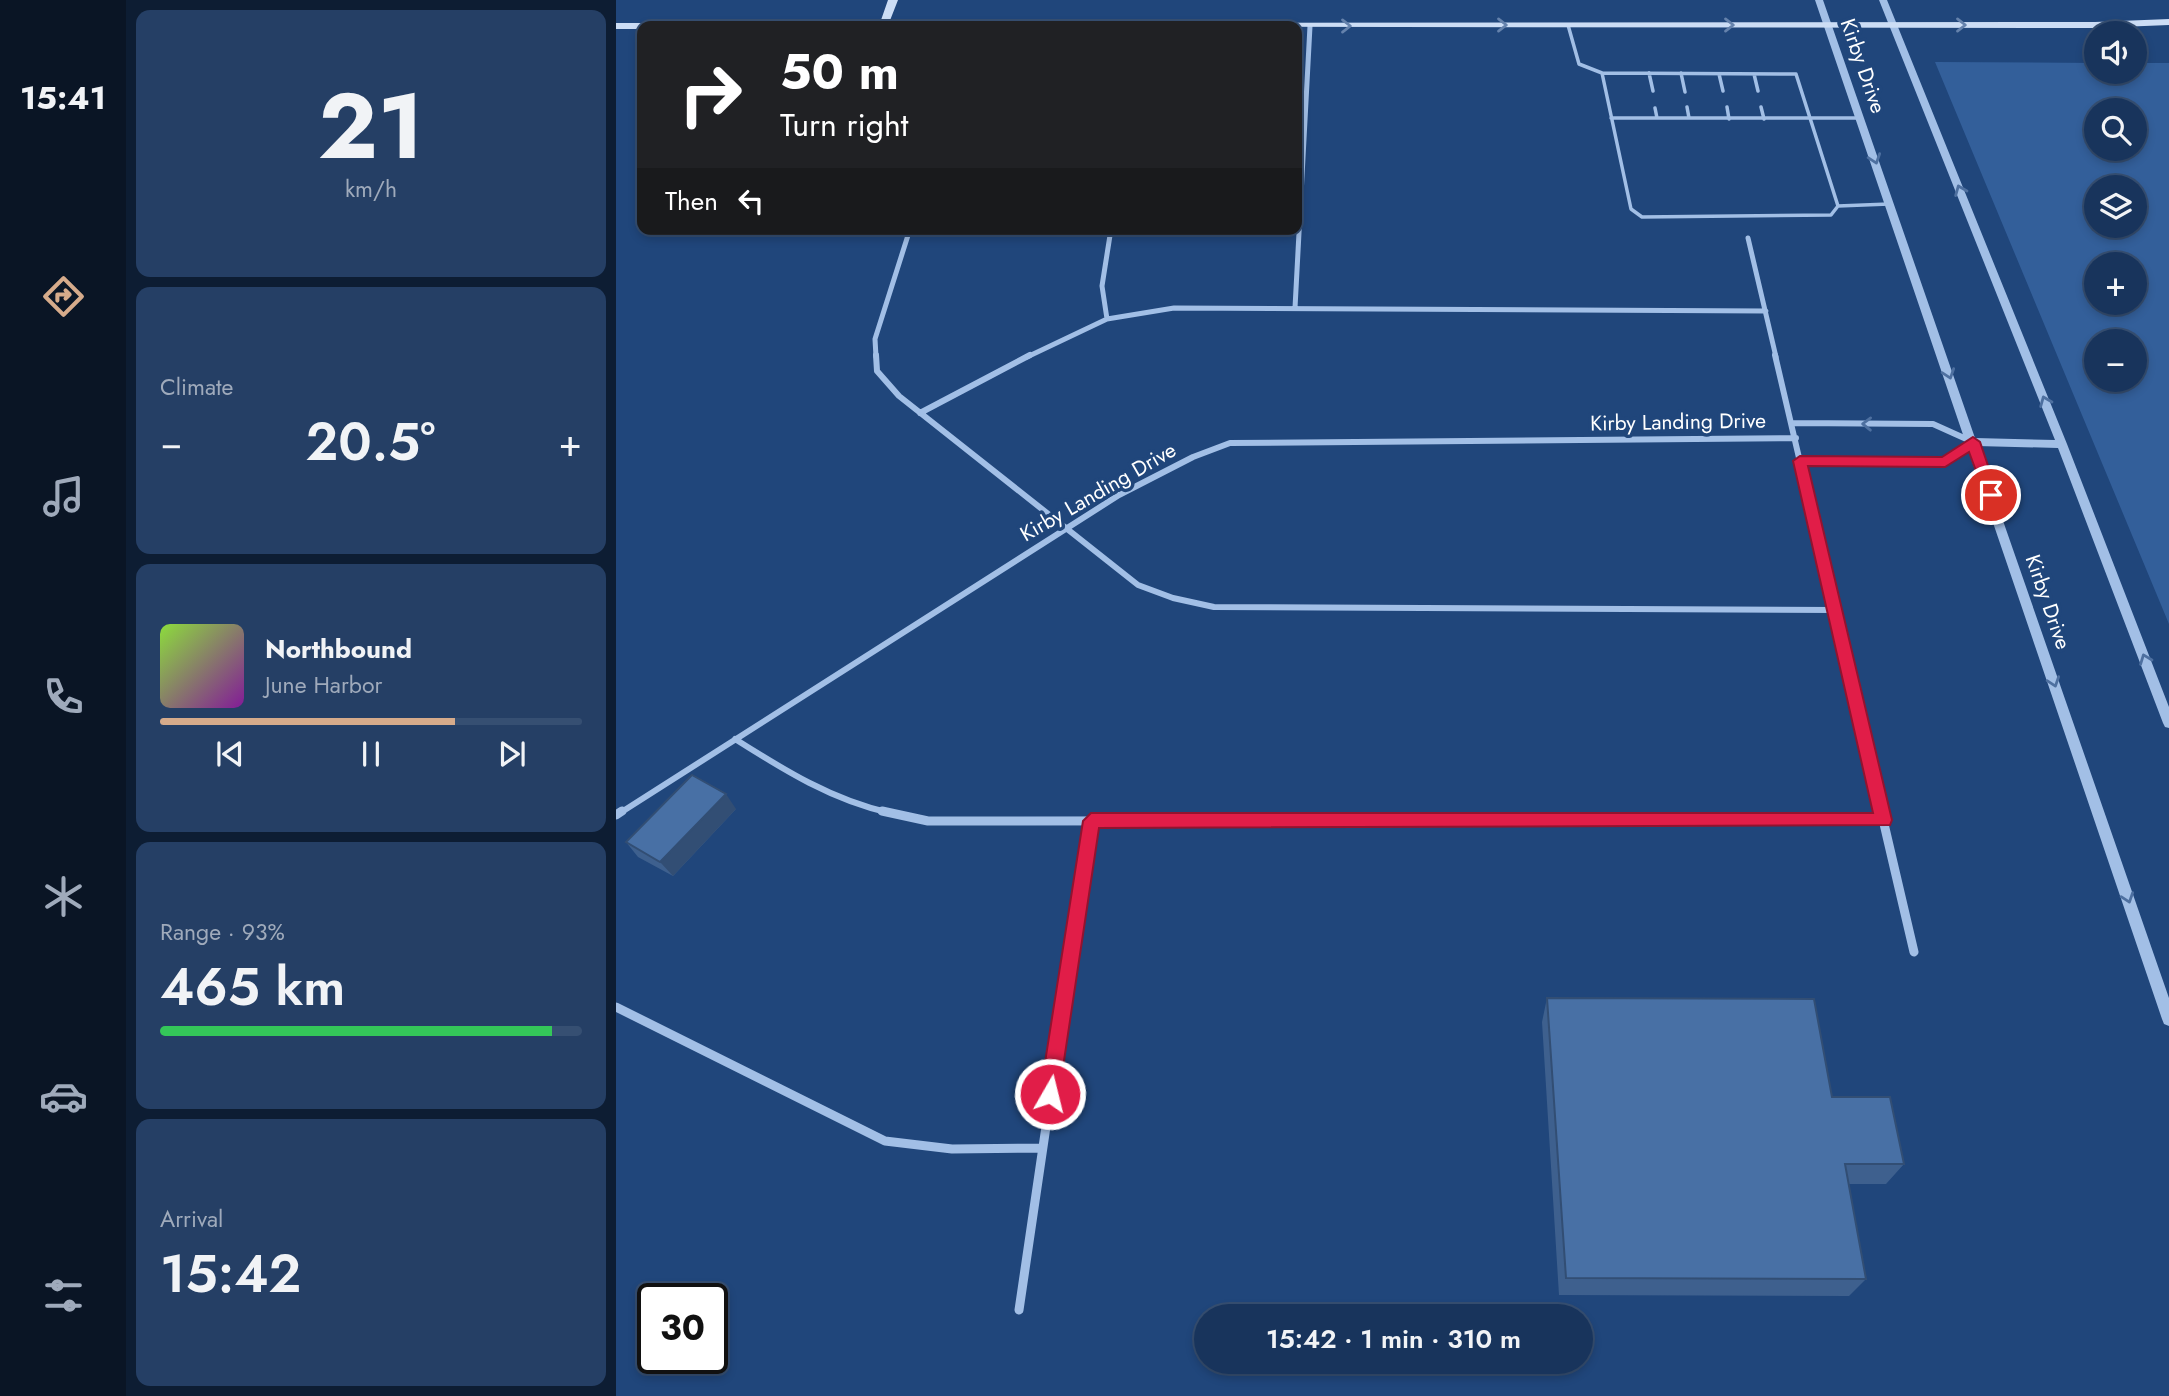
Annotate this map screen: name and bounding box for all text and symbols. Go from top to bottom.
street label: Kirby Drive [1833,15,1893,118]
one-way arrow [1497,17,1508,33]
one-way arrow [1725,17,1735,33]
one-way arrow [1956,17,1967,33]
one-way arrow [1341,18,1351,34]
map controls [2084,21,2147,392]
button: sound [2084,21,2147,84]
text: 50 m [780,37,899,107]
icon: right [665,49,756,140]
text: 21 [318,61,424,192]
text: 15:41 [20,75,106,121]
button: search [2084,98,2147,161]
text: Turn right [780,102,909,148]
one-way arrow [1867,153,1881,165]
text: km/h [345,172,397,206]
button: layers [2084,175,2147,238]
text: Then [665,182,718,220]
icon: left [732,182,770,220]
one-way arrow [1954,185,1968,197]
button: + [2084,252,2147,315]
icon: directions [39,272,88,321]
button: − [2084,329,2147,392]
one-way arrow [1941,368,1955,380]
text: Climate [160,370,233,404]
one-way arrow [2040,396,2054,408]
text: 20.5° [306,404,435,480]
street label: Kirby Landing Drive [1590,405,1766,439]
text: − [160,415,182,470]
text: + [559,415,582,470]
one-way arrow [1861,416,1872,431]
street label: Kirby Landing Drive [1014,435,1182,549]
pin [1961,465,2021,525]
icon: music [39,472,88,521]
icon: arrive [1972,476,2010,514]
street label: Kirby Drive [2018,551,2078,654]
text: Northbound [265,630,412,668]
one-way arrow [2139,654,2153,666]
text: June Harbor [265,668,382,702]
icon: phone [39,672,88,721]
one-way arrow [2046,676,2061,688]
icon: previous [211,735,249,773]
icon: pause [352,735,390,773]
icon: next [493,735,531,773]
icon: climate [39,872,88,921]
one-way arrow [2120,891,2134,903]
text: Range · 93% [160,915,285,949]
text: 465 km [160,949,345,1025]
position arrow [1013,1057,1087,1131]
icon: car [39,1072,88,1121]
text: Arrival [160,1202,223,1236]
text: 15:42 [160,1236,301,1312]
icon: filters [39,1271,88,1320]
speed limit sign: 30 [637,1283,728,1374]
text: 15:42 · 1 min · 310 m [1266,1320,1521,1358]

